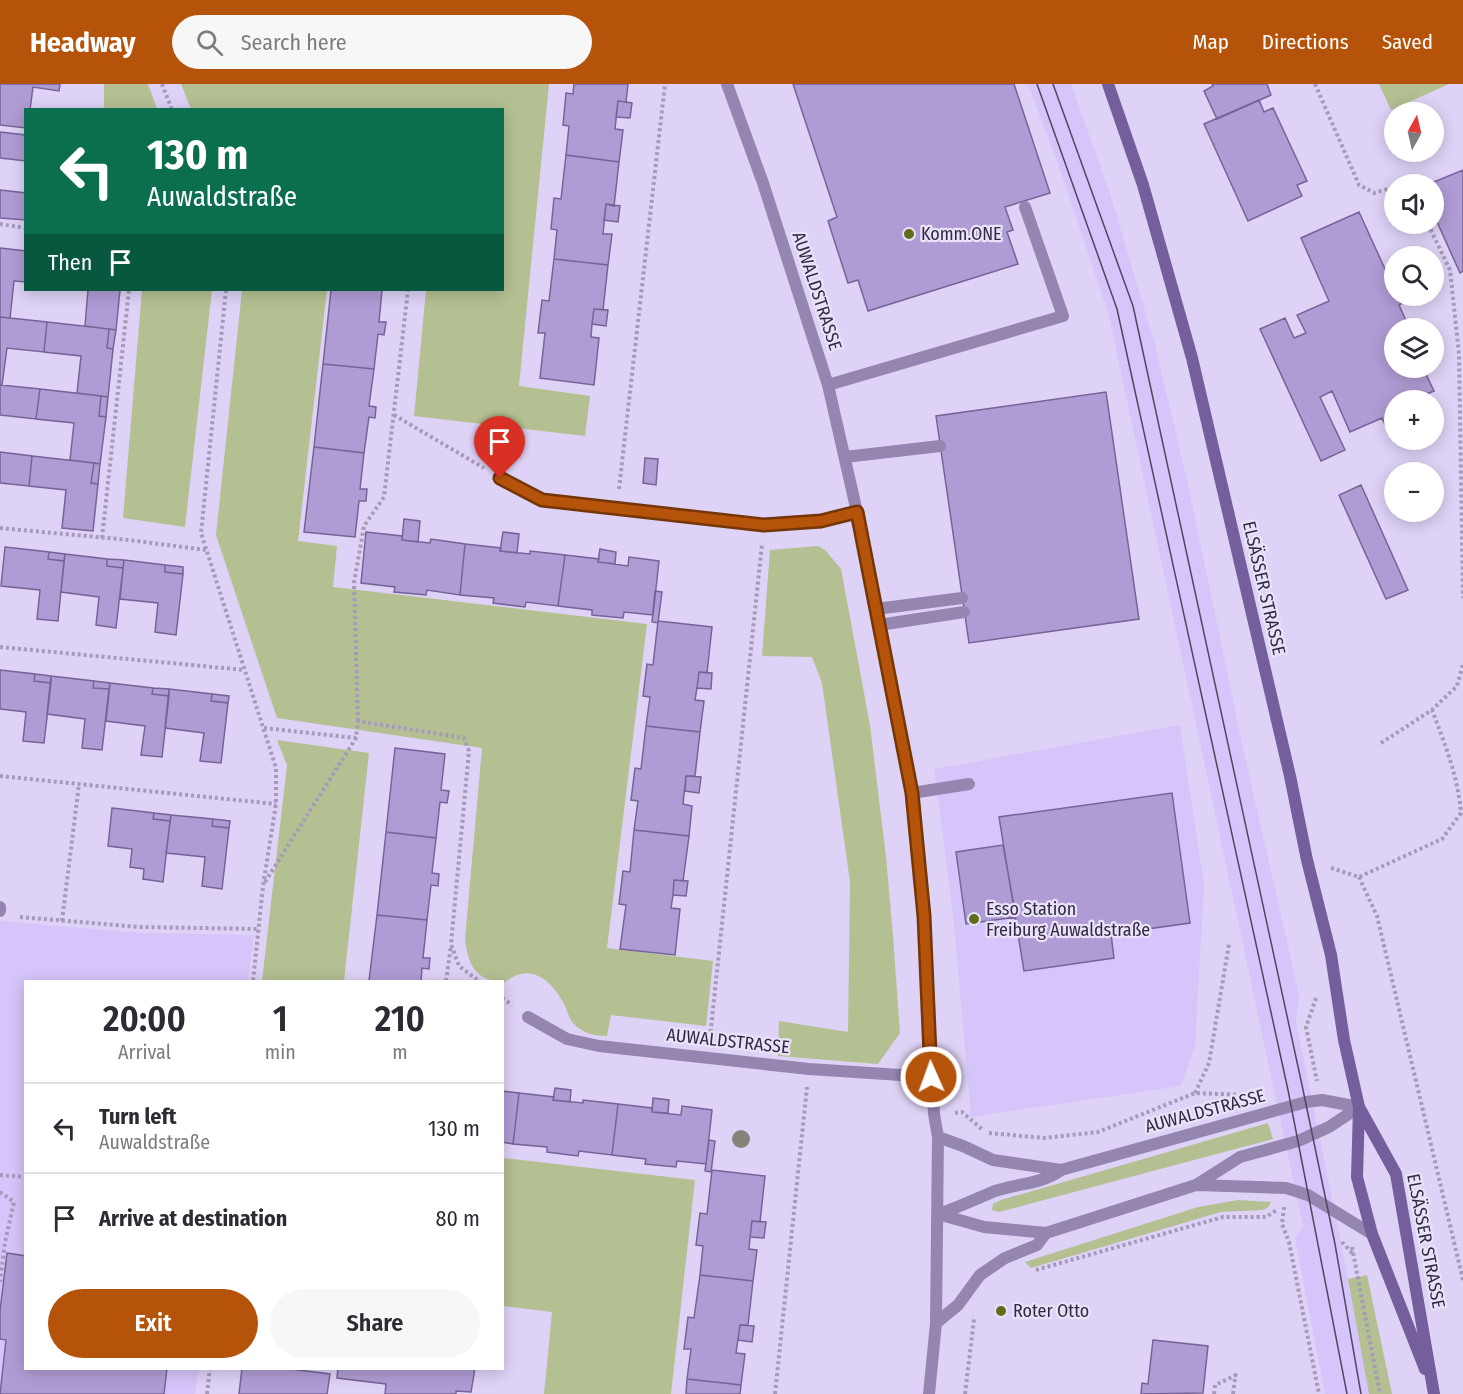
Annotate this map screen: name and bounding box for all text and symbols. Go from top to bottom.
search box [172,15,592,69]
text: Headway [30,26,136,59]
icon: search [193,26,226,59]
text: Search here [241,29,347,56]
text: Map [1192,29,1229,55]
text: Directions [1262,29,1349,55]
text: Saved [1382,29,1433,55]
north arrow [1384,102,1444,162]
map controls [1384,102,1444,522]
text: 130 m [147,130,248,180]
icon: left [48,132,126,210]
button: sound [1384,174,1444,234]
text: Auwaldstraße [147,181,297,213]
place label: Komm.ONE [921,223,1002,245]
marker: Komm.ONE [902,227,916,241]
street label: AUWALDSTRASSE [787,229,847,353]
icon: arrive [104,246,137,279]
button: search [1384,246,1444,306]
text: Then [48,249,92,276]
button: layers [1384,318,1444,378]
button: + [1384,390,1444,450]
pin [474,416,525,478]
icon: arrive [483,425,516,458]
button: − [1384,462,1444,522]
street label: ELSÄSSER STRASSE [1238,519,1290,657]
place label: Esso Station Freiburg Auwaldstraße [986,898,1150,941]
marker: Esso Station Freiburg Auwaldstraße [967,912,981,926]
text: 20:00 [103,997,186,1041]
text: 1 [273,997,288,1041]
text: 210 [375,997,425,1041]
street label: AUWALDSTRASSE [665,1024,791,1058]
text: Arrival [118,1040,171,1064]
text: min [265,1040,296,1064]
text: m [392,1040,408,1064]
position arrow [899,1045,963,1109]
street label: AUWALDSTRASSE [1143,1084,1267,1138]
text: Turn left [99,1103,177,1130]
icon: left [48,1112,81,1145]
text: 130 m [428,1115,480,1142]
text: Auwaldstraße [99,1130,210,1154]
street label: ELSÄSSER STRASSE [1402,1172,1450,1310]
icon: arrive [48,1202,81,1235]
text: Arrive at destination [99,1205,287,1232]
text: 80 m [435,1205,480,1232]
button: Exit [48,1289,258,1358]
button: Share [270,1289,480,1358]
place label: Roter Otto [1013,1300,1089,1322]
marker: Roter Otto [994,1304,1008,1318]

